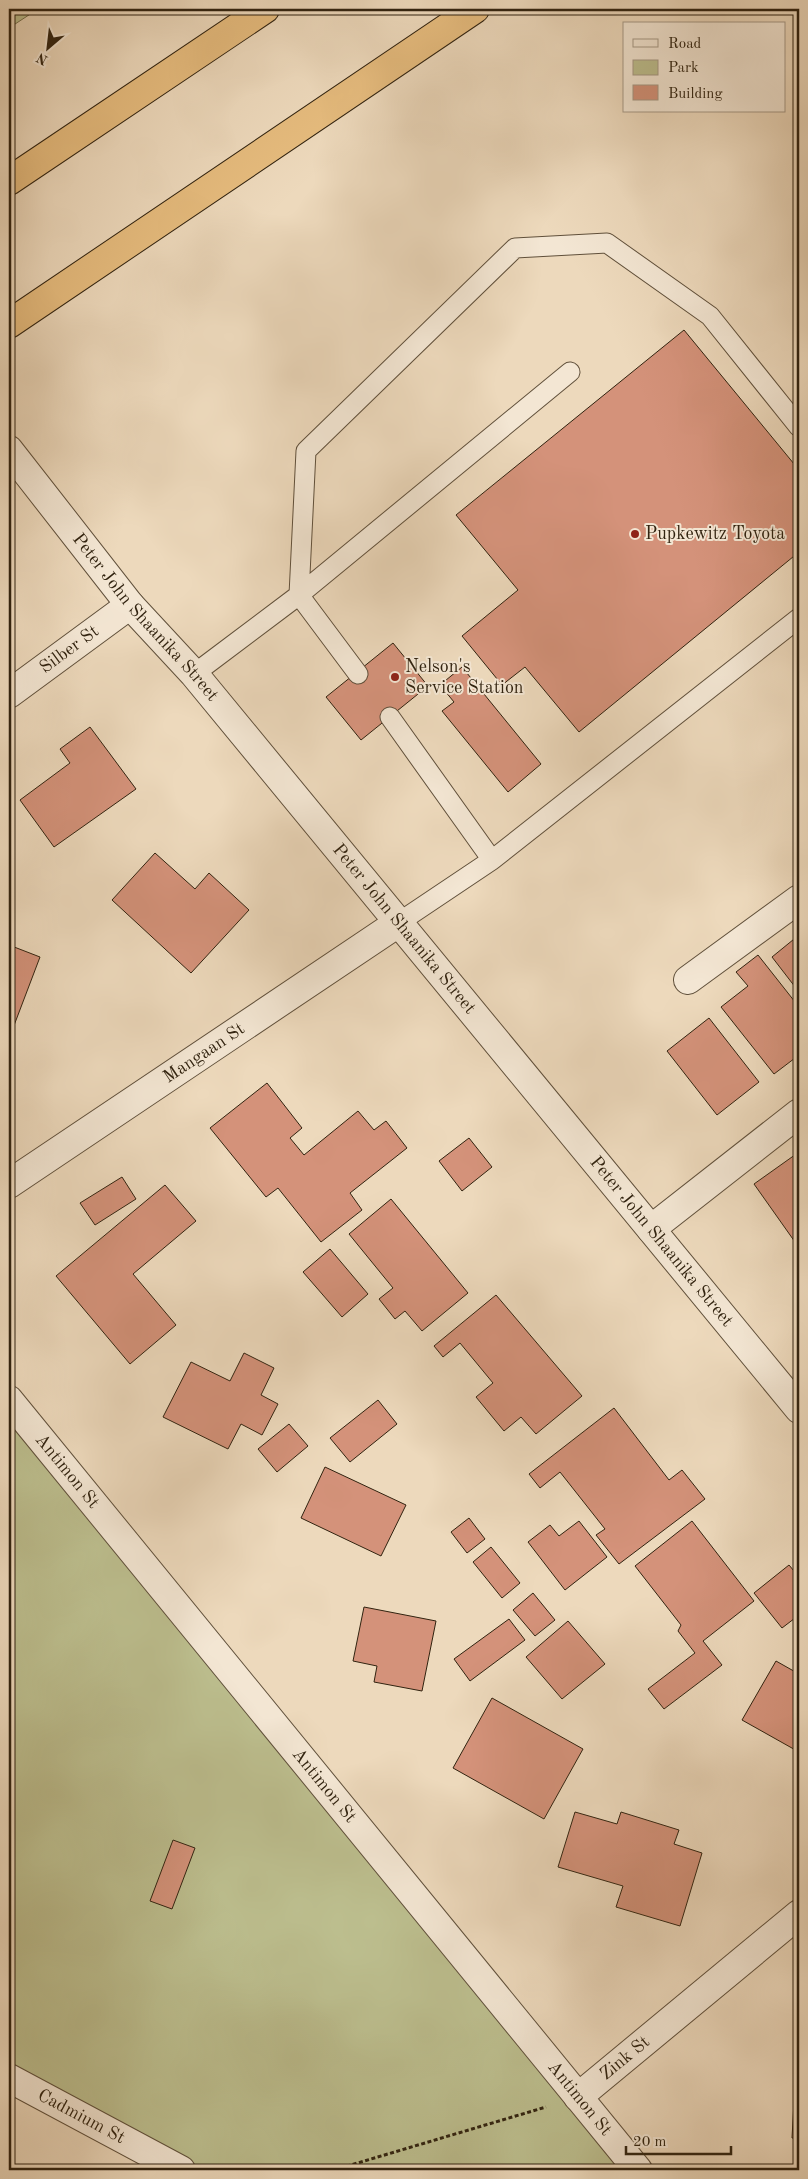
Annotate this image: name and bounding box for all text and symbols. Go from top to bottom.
north arrow [22,22,72,72]
legend [623,22,786,112]
text: Road [668,37,702,52]
text: N [34,50,50,67]
text: Park [668,61,699,76]
text: Building [668,87,723,102]
place label: Pupkewitz Toyota [645,525,785,543]
marker: Pupkewitz Toyota [629,528,641,540]
street label: Peter John Shaanika Street [69,530,222,705]
street label: Silber St [37,622,102,677]
place label: Nelson's Service Station [405,658,524,697]
marker: Nelson's Service Station [389,671,401,683]
street label: Peter John Shaanika Street [329,841,479,1017]
street label: Mangaan St [160,1020,248,1087]
street label: Peter John Shaanika Street [586,1153,736,1330]
street label: Antimon St [32,1431,103,1512]
street label: Antimon St [289,1745,360,1826]
street label: Zink St [597,2033,653,2084]
street label: Antimon St [544,2058,615,2139]
street label: Cadmium St [35,2086,128,2147]
scale bar [626,2124,730,2156]
text: 20 m [633,2135,667,2150]

